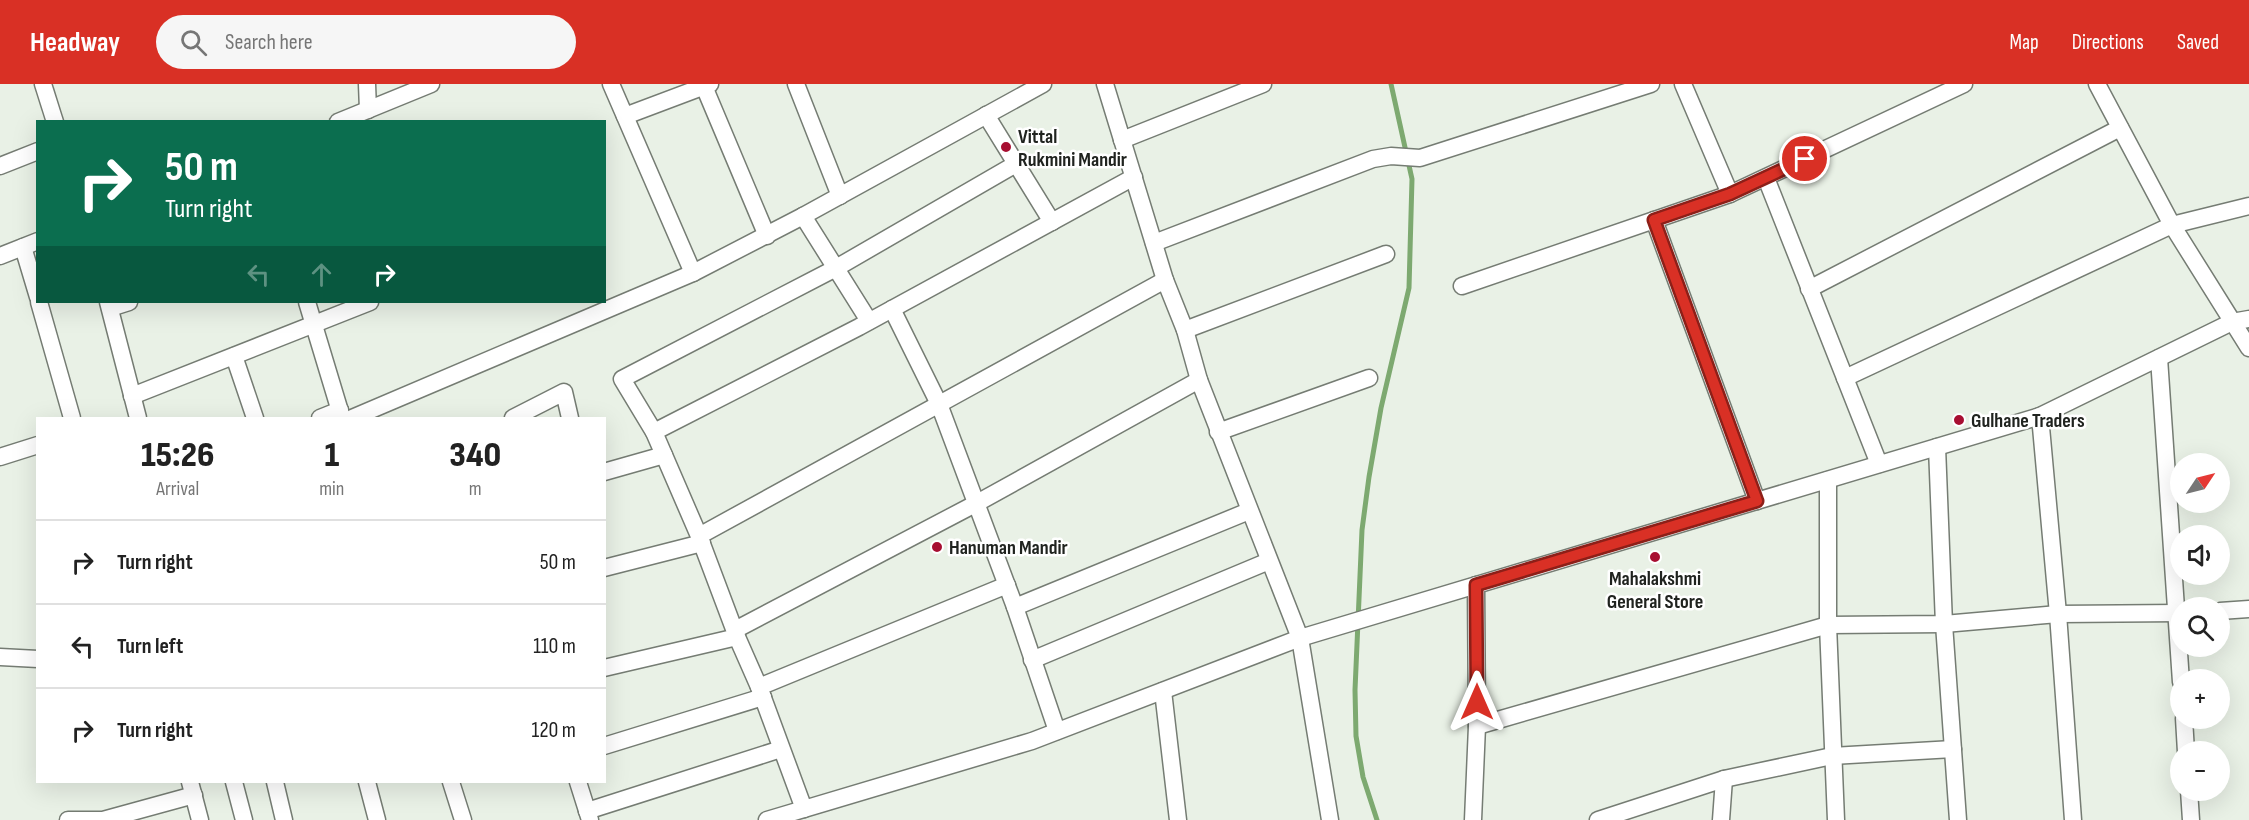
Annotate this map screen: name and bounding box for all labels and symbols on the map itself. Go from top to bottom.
place label: Vittal Rukmini Mandir [1018,125,1127,172]
pin [1779,133,1830,184]
marker: Vittal Rukmini Mandir [999,140,1013,154]
place label: Gulhane Traders [1971,409,2085,433]
marker: Gulhane Traders [1952,413,1966,427]
north arrow [2170,453,2230,513]
place label: Hanuman Mandir [949,536,1068,560]
marker: Hanuman Mandir [930,540,944,554]
marker: Mahalakshmi General Store [1648,550,1662,564]
place label: Mahalakshmi General Store [1607,567,1703,614]
position arrow [1445,670,1509,734]

